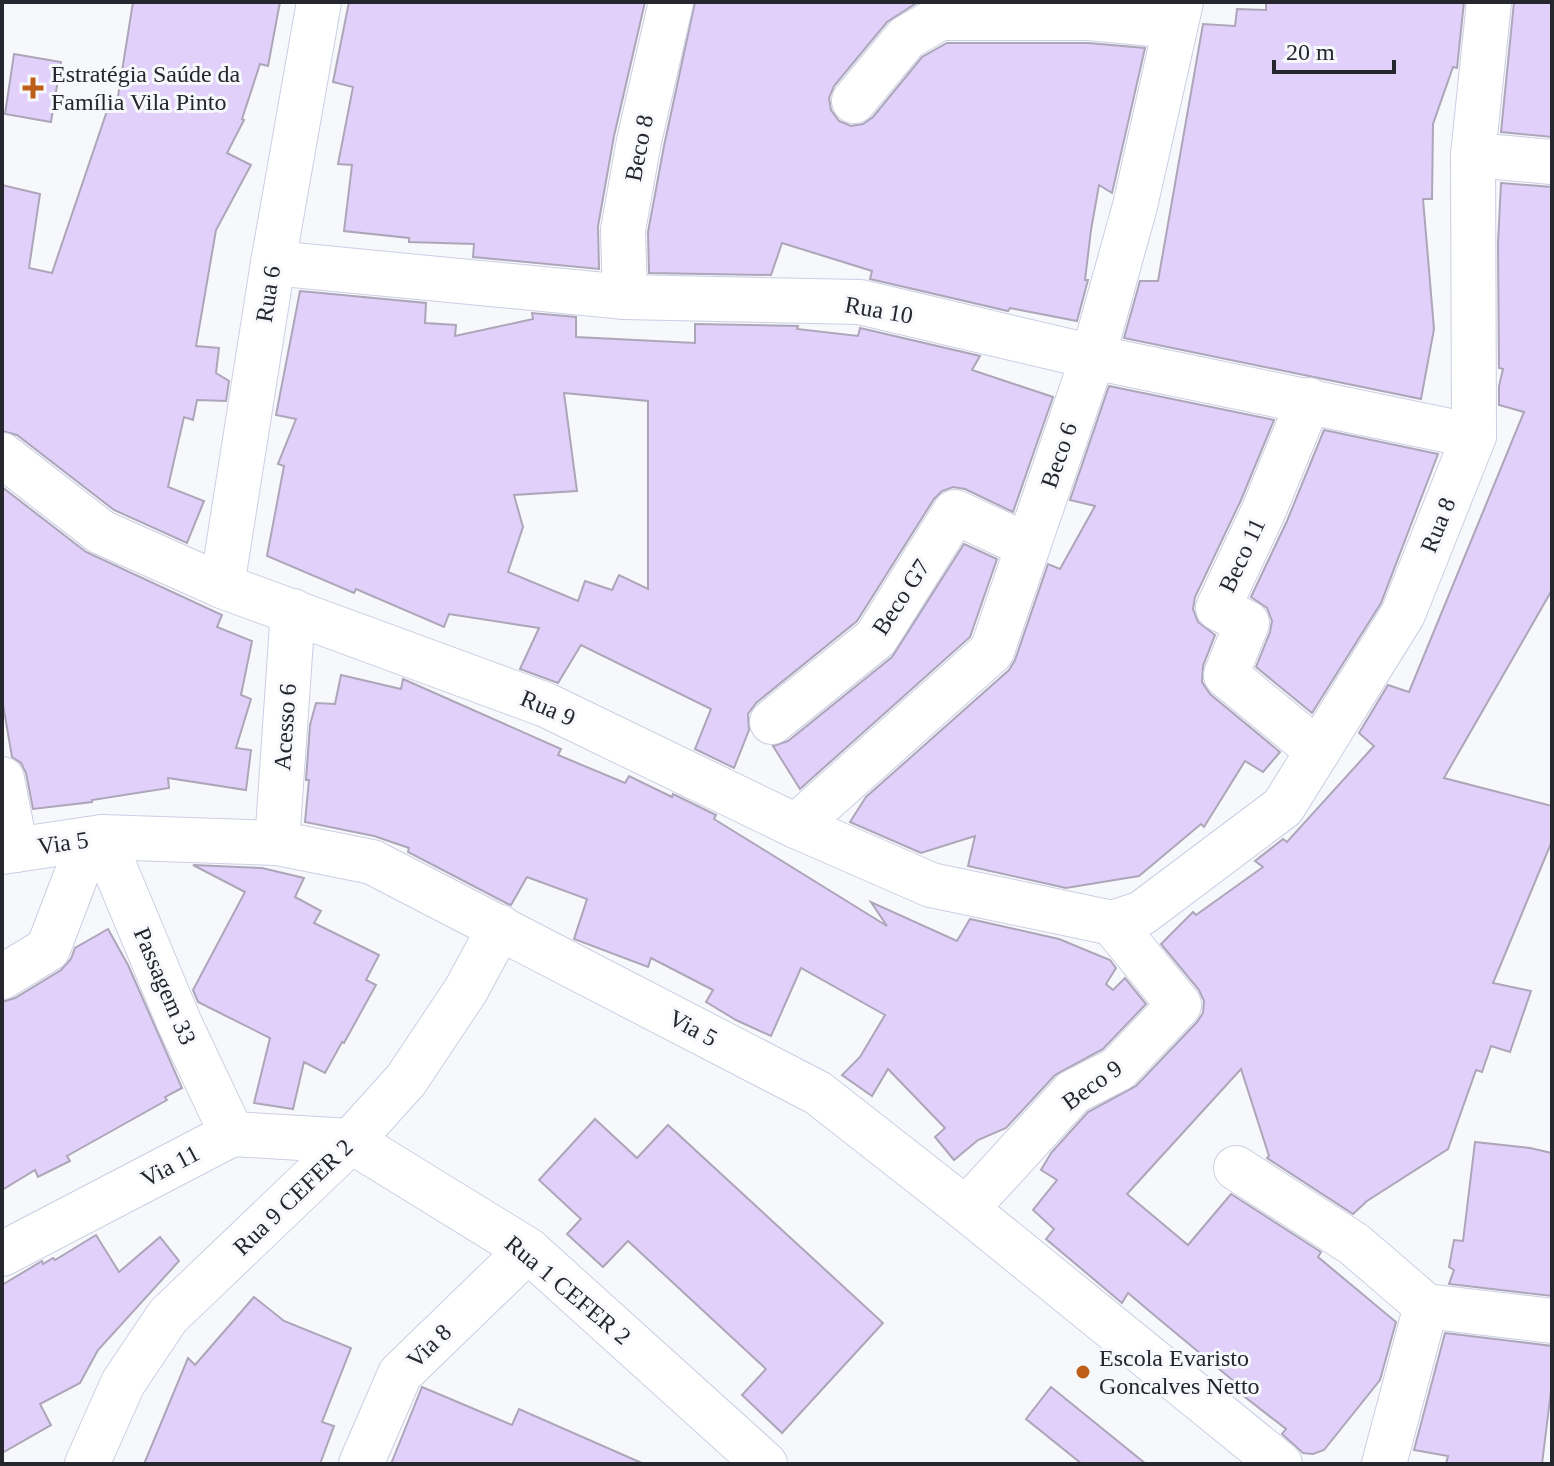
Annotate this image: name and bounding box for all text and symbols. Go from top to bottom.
scale bar [1274,24,1394,74]
text: 20 m [1286,39,1335,65]
place label: Estratégia Saúde da Família Vila Pinto [51,61,241,115]
marker: Estratégia Saúde da Família Vila Pinto [22,77,44,99]
street label: Beco 8 [620,112,658,184]
street label: Rua 6 [251,264,285,324]
street label: Rua 10 [843,291,915,329]
street label: Beco 6 [1036,419,1082,491]
street label: Rua 8 [1415,494,1461,556]
street label: Beco 11 [1214,514,1270,596]
street label: Beco G7 [867,554,935,640]
street label: Acesso 6 [269,683,301,771]
street label: Rua 9 [517,685,579,731]
street label: Via 5 [36,827,90,859]
street label: Passagem 33 [129,924,201,1048]
street label: Via 5 [664,1004,722,1052]
street label: Beco 9 [1057,1055,1127,1115]
street label: Rua 9 CEFER 2 [228,1134,358,1260]
street label: Via 11 [136,1140,204,1192]
street label: Rua 1 CEFER 2 [500,1230,636,1350]
street label: Via 8 [402,1319,456,1373]
place label: Escola Evaristo Goncalves Netto [1099,1345,1260,1399]
marker: Escola Evaristo Goncalves Netto [1074,1363,1092,1381]

